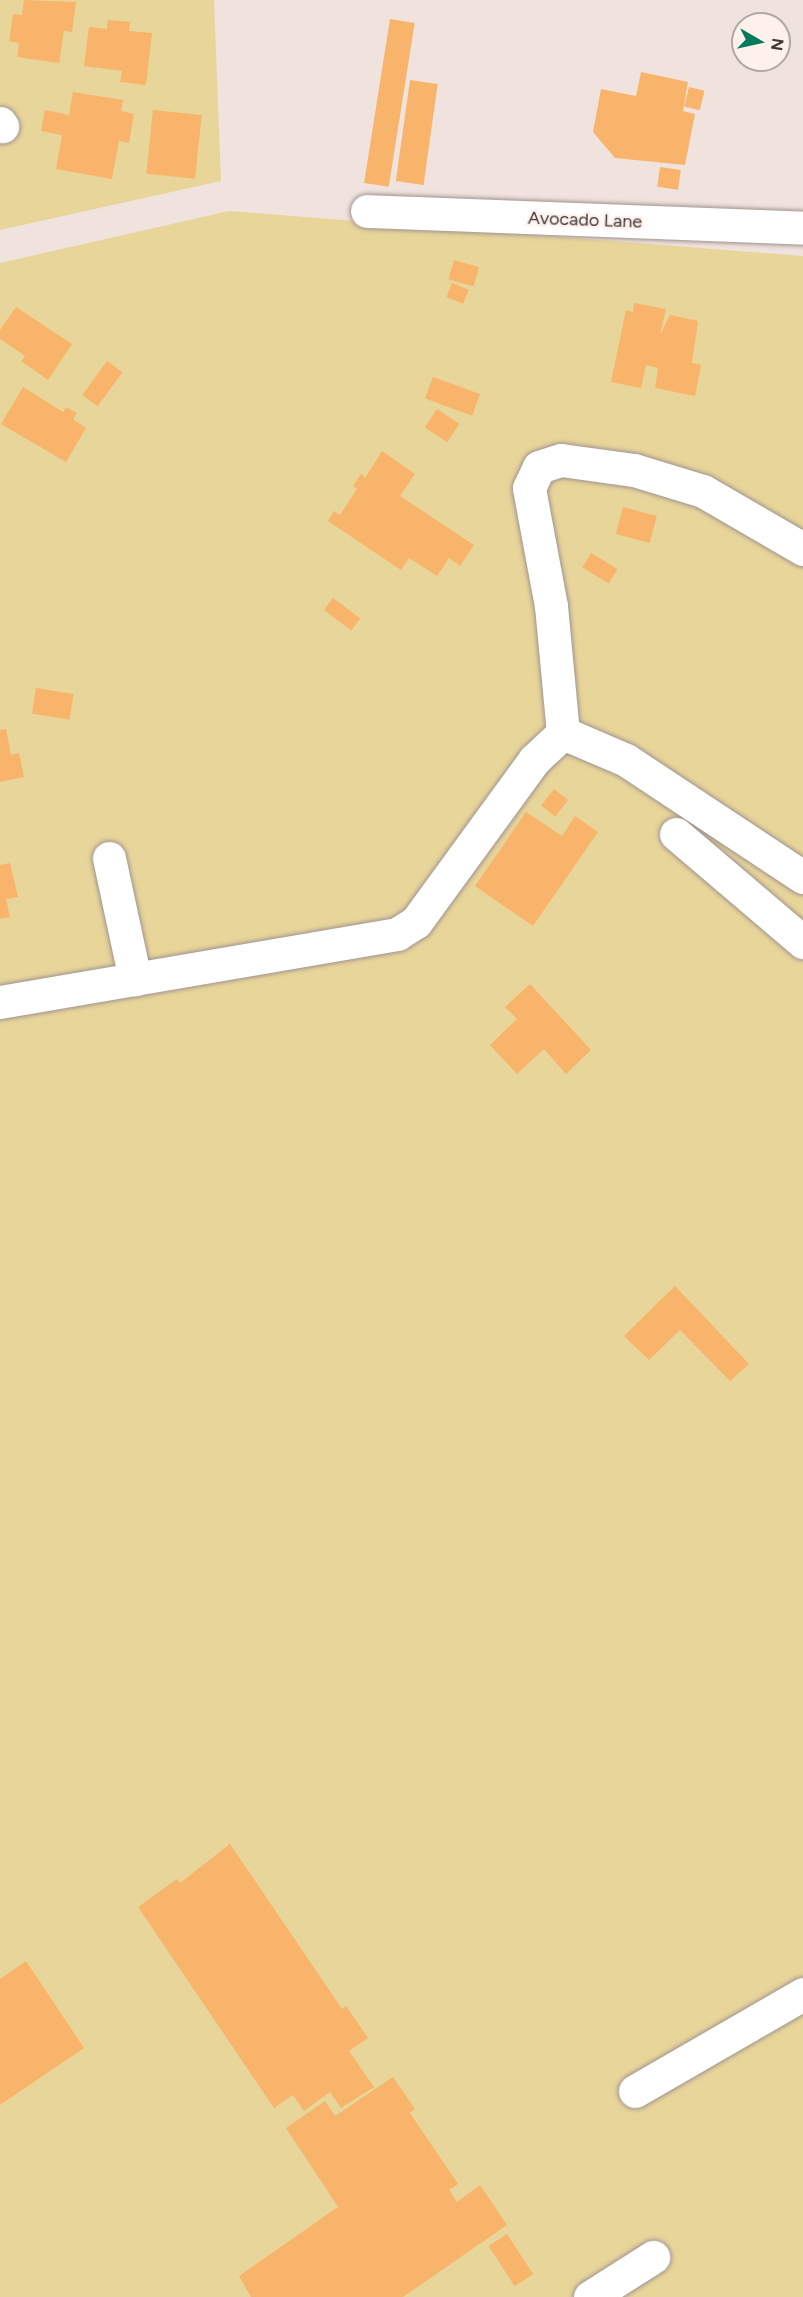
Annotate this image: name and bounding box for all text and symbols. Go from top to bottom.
north arrow [731,12,791,72]
text: N [767,37,788,52]
street label: Avocado Lane [527,207,643,233]

